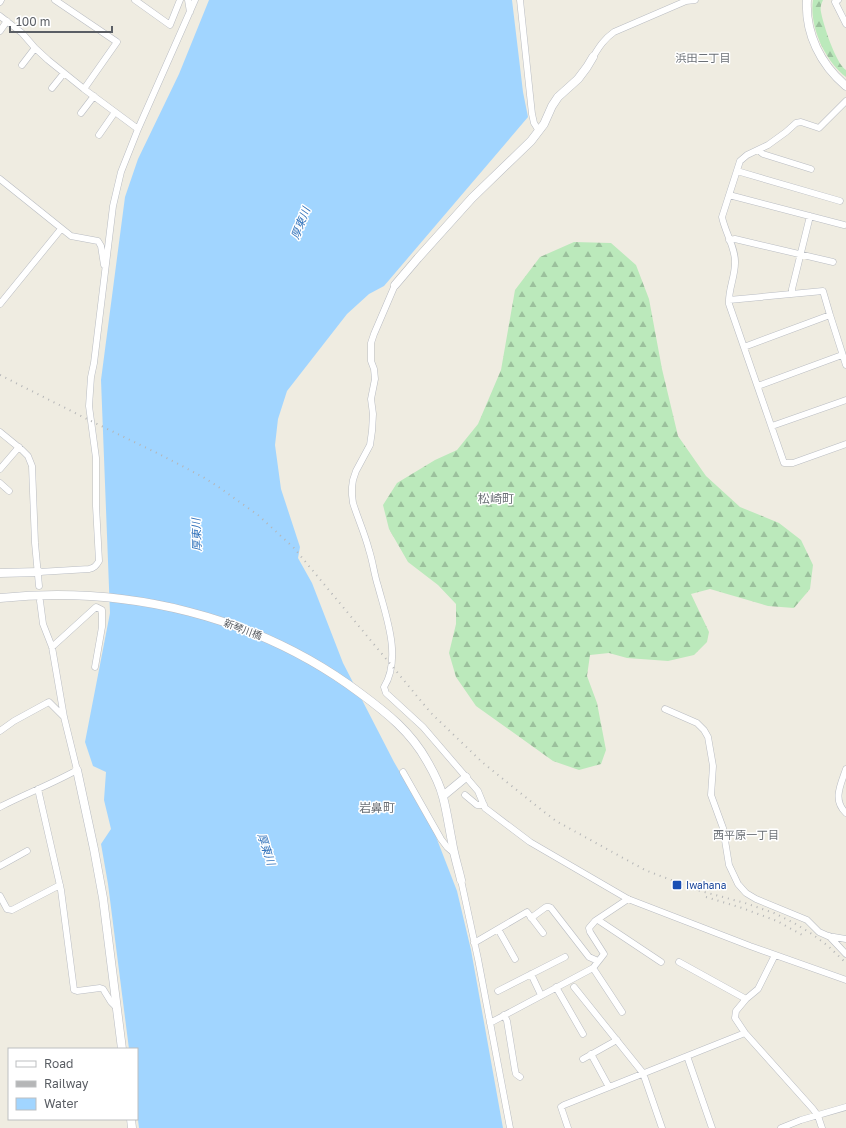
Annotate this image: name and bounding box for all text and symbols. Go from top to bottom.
scale bar [10,8,112,34]
text: 100 m [16,14,50,29]
district label: 浜田二丁目 [676,51,731,64]
water label: 厚東川 [288,204,312,241]
district label: 松崎町 [478,491,514,506]
water label: 厚東川 [189,517,203,552]
street label: 新琴川橋 [222,616,264,642]
district label: 岩鼻町 [359,800,395,815]
district label: 西平原一丁目 [713,828,779,841]
water label: 厚東川 [256,831,279,868]
marker: Iwahana [671,879,683,891]
place label: Iwahana [686,879,726,891]
legend [8,1048,138,1120]
text: Road [44,1056,73,1071]
text: Railway [44,1076,89,1091]
text: Water [44,1096,78,1111]

